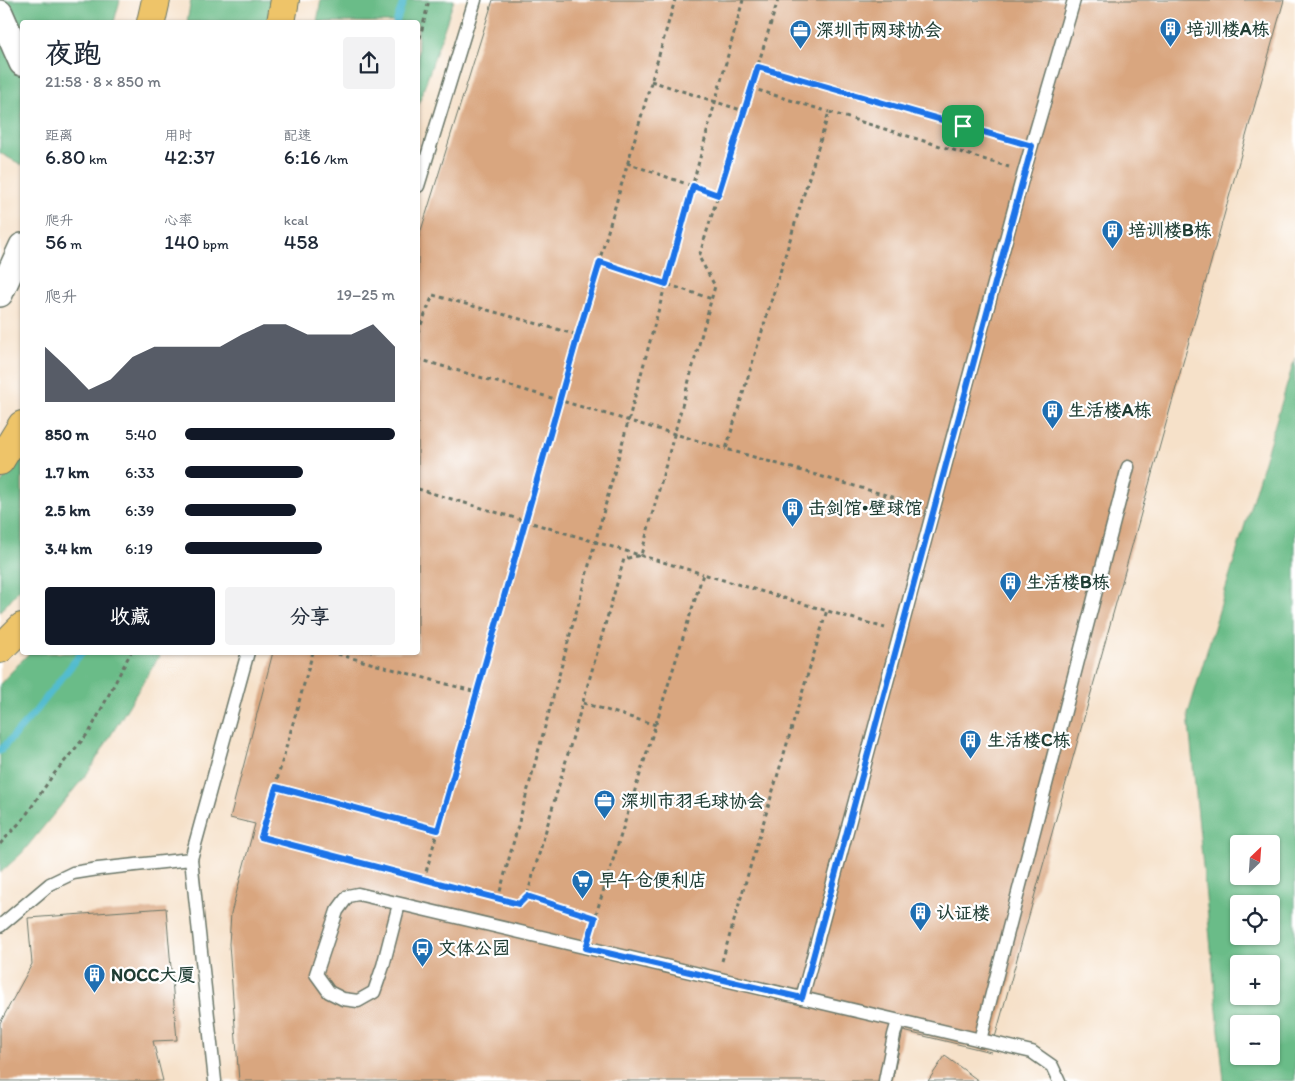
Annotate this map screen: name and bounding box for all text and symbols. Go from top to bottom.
building icon: 培训楼A栋 [1158,17,1182,48]
office icon: 深圳市网球协会 [788,18,812,49]
place label: 培训楼A栋 [1186,18,1270,40]
place label: 深圳市网球协会 [816,19,942,41]
text: 夜跑 [45,36,101,70]
button: share [343,37,395,89]
text: 21:58 · 8 × 850 m [45,72,161,91]
pin [942,105,984,147]
icon: arrive [949,112,977,140]
text: 距离 [45,127,73,144]
text: 用时 [164,127,192,144]
text: 配速 [284,127,312,144]
text: 6.80 [45,144,86,169]
text: 42:37 [164,144,215,169]
text: 6:16 [284,144,321,169]
text: km [86,151,107,168]
text: /km [321,151,348,168]
text: 爬升 [45,212,73,229]
text: 心率 [164,212,192,229]
text: kcal [284,212,309,229]
building icon: 培训楼B栋 [1100,218,1124,249]
place label: 培训楼B栋 [1128,219,1212,241]
text: 56 [45,229,67,254]
text: 140 [164,229,200,254]
text: 458 [284,229,319,254]
text: m [67,236,82,253]
text: bpm [200,236,229,253]
text: 19–25 m [336,285,395,304]
text: 爬升 [45,287,77,306]
building icon: 生活楼A栋 [1040,398,1064,429]
place label: 生活楼A栋 [1068,399,1152,421]
text: 850 m [45,425,89,444]
text: 5:40 [125,425,157,444]
text: 1.7 km [45,463,89,482]
text: 6:33 [125,463,155,482]
building icon: 击剑馆•壁球馆 [780,496,804,527]
place label: 击剑馆•壁球馆 [808,497,922,519]
text: 2.5 km [45,501,91,520]
text: 6:39 [125,501,154,520]
text: 3.4 km [45,539,92,558]
text: 6:19 [125,539,153,558]
building icon: 生活楼B栋 [998,570,1022,601]
place label: 生活楼B栋 [1026,571,1110,593]
button: 收藏 [45,587,215,645]
button: 分享 [225,587,395,645]
building icon: 生活楼C栋 [959,728,983,759]
place label: 生活楼C栋 [987,729,1071,751]
office icon: 深圳市羽毛球协会 [593,789,617,820]
place label: 深圳市羽毛球协会 [621,790,765,812]
north arrow [1230,835,1280,885]
map controls [1230,835,1280,1065]
supermarket icon: 早午仓便利店 [571,868,595,899]
place label: 早午仓便利店 [599,869,707,891]
button: locate [1230,895,1280,945]
building icon: 认证楼 [908,901,932,932]
place label: 认证楼 [936,902,990,924]
bus stop icon: 文体公园 [410,936,434,967]
place label: 文体公园 [438,937,510,959]
button: + [1230,955,1280,1005]
building icon: NOCC大厦 [83,963,107,994]
place label: NOCC大厦 [111,964,195,986]
button: − [1230,1015,1280,1065]

